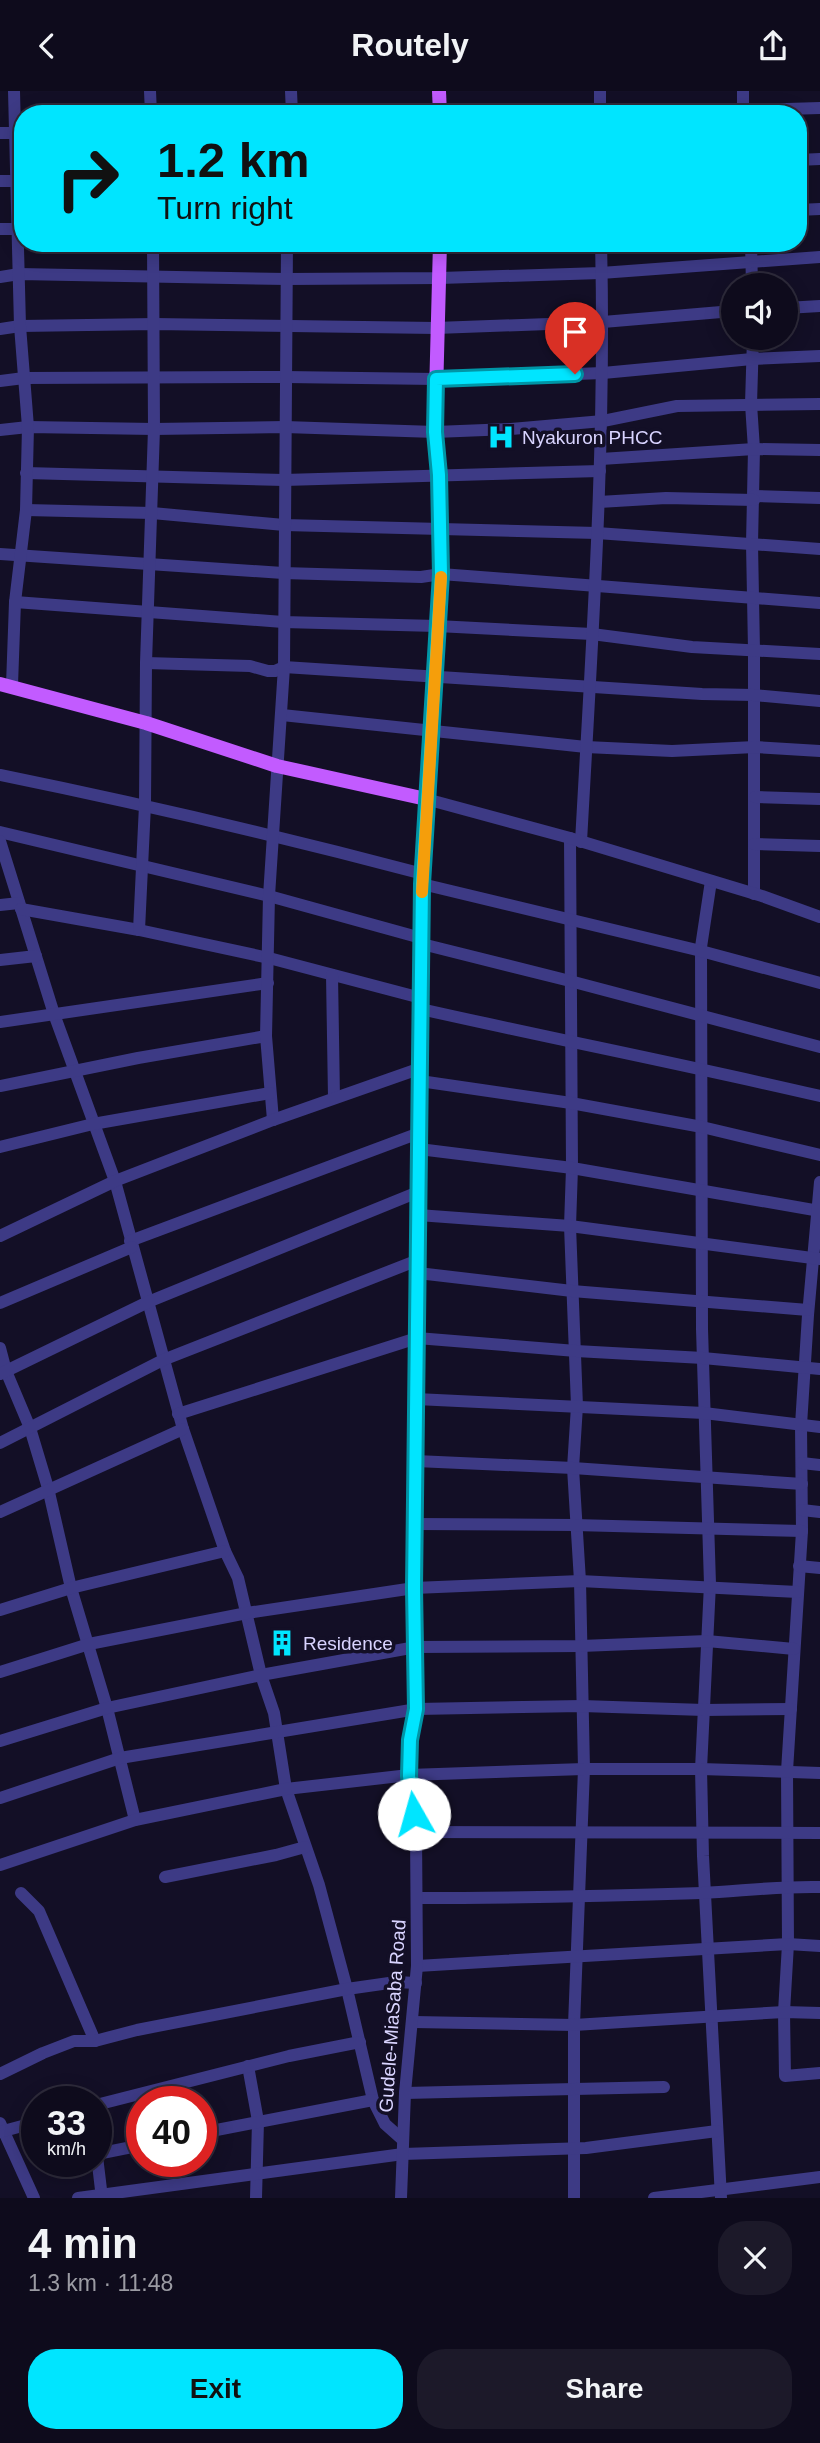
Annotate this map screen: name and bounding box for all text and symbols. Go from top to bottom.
icon: back [28,27,66,65]
text: Routely [351,27,469,63]
icon: share [754,27,792,65]
icon: right [42,133,133,224]
text: 1.2 km [157,133,310,187]
text: Turn right [157,190,293,226]
map controls [721,273,798,350]
button: sound [721,273,798,350]
pin [545,302,605,374]
icon: arrive [556,313,594,351]
hospital icon: Nyakuron PHCC [486,422,516,452]
place label: Nyakuron PHCC [522,427,662,448]
building icon: Residence [267,1628,297,1658]
place label: Residence [303,1633,393,1654]
position arrow [377,1777,451,1851]
street label: Gudele-MiaSaba Road [375,1919,410,2113]
speed limit sign: 40 [126,2086,217,2177]
text: 33 [47,2103,86,2142]
text: km/h [47,2139,86,2159]
text: 4 min [28,2220,138,2267]
button: close [718,2221,792,2295]
text: 1.3 km · 11:48 [28,2270,173,2296]
button: Exit [28,2349,403,2429]
button: Share [417,2349,792,2429]

